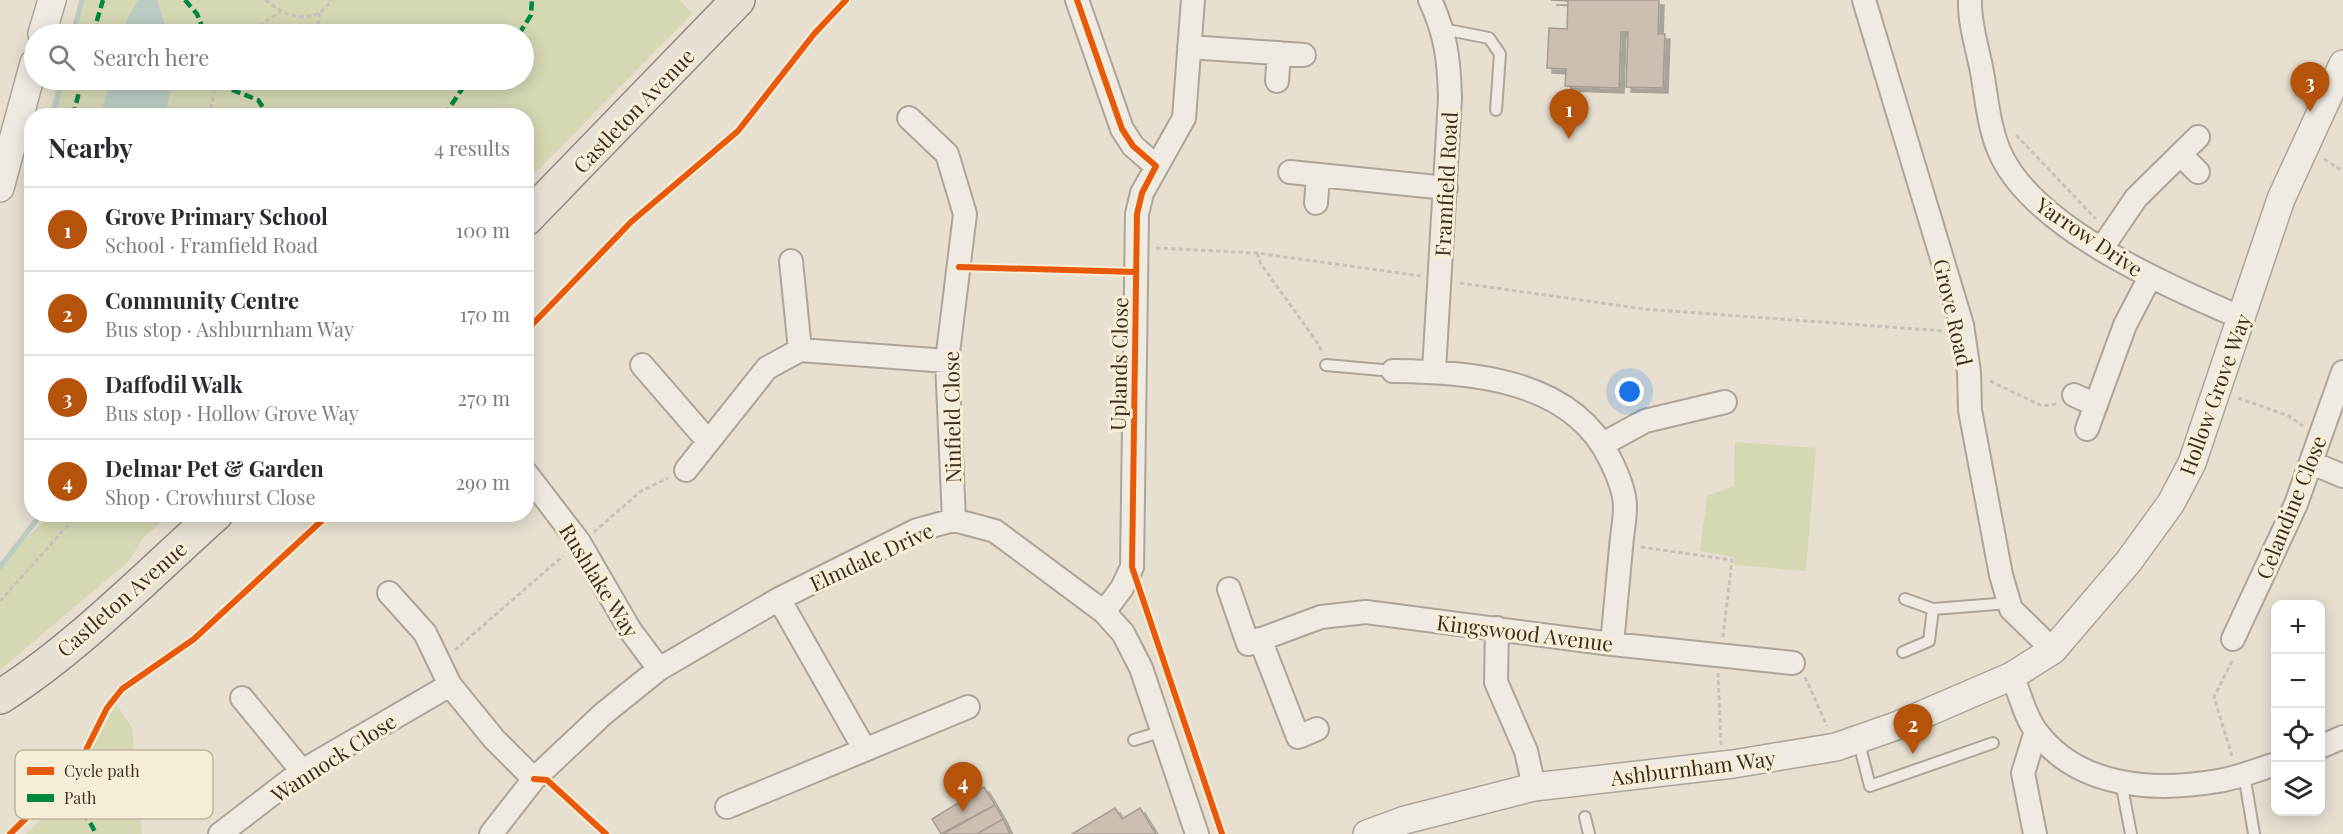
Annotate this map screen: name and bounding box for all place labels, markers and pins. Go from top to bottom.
pin: 3 [2290,63,2330,112]
pin: 1 [1550,90,1588,139]
pin: 2 [1894,704,1932,754]
pin: 4 [944,762,982,812]

